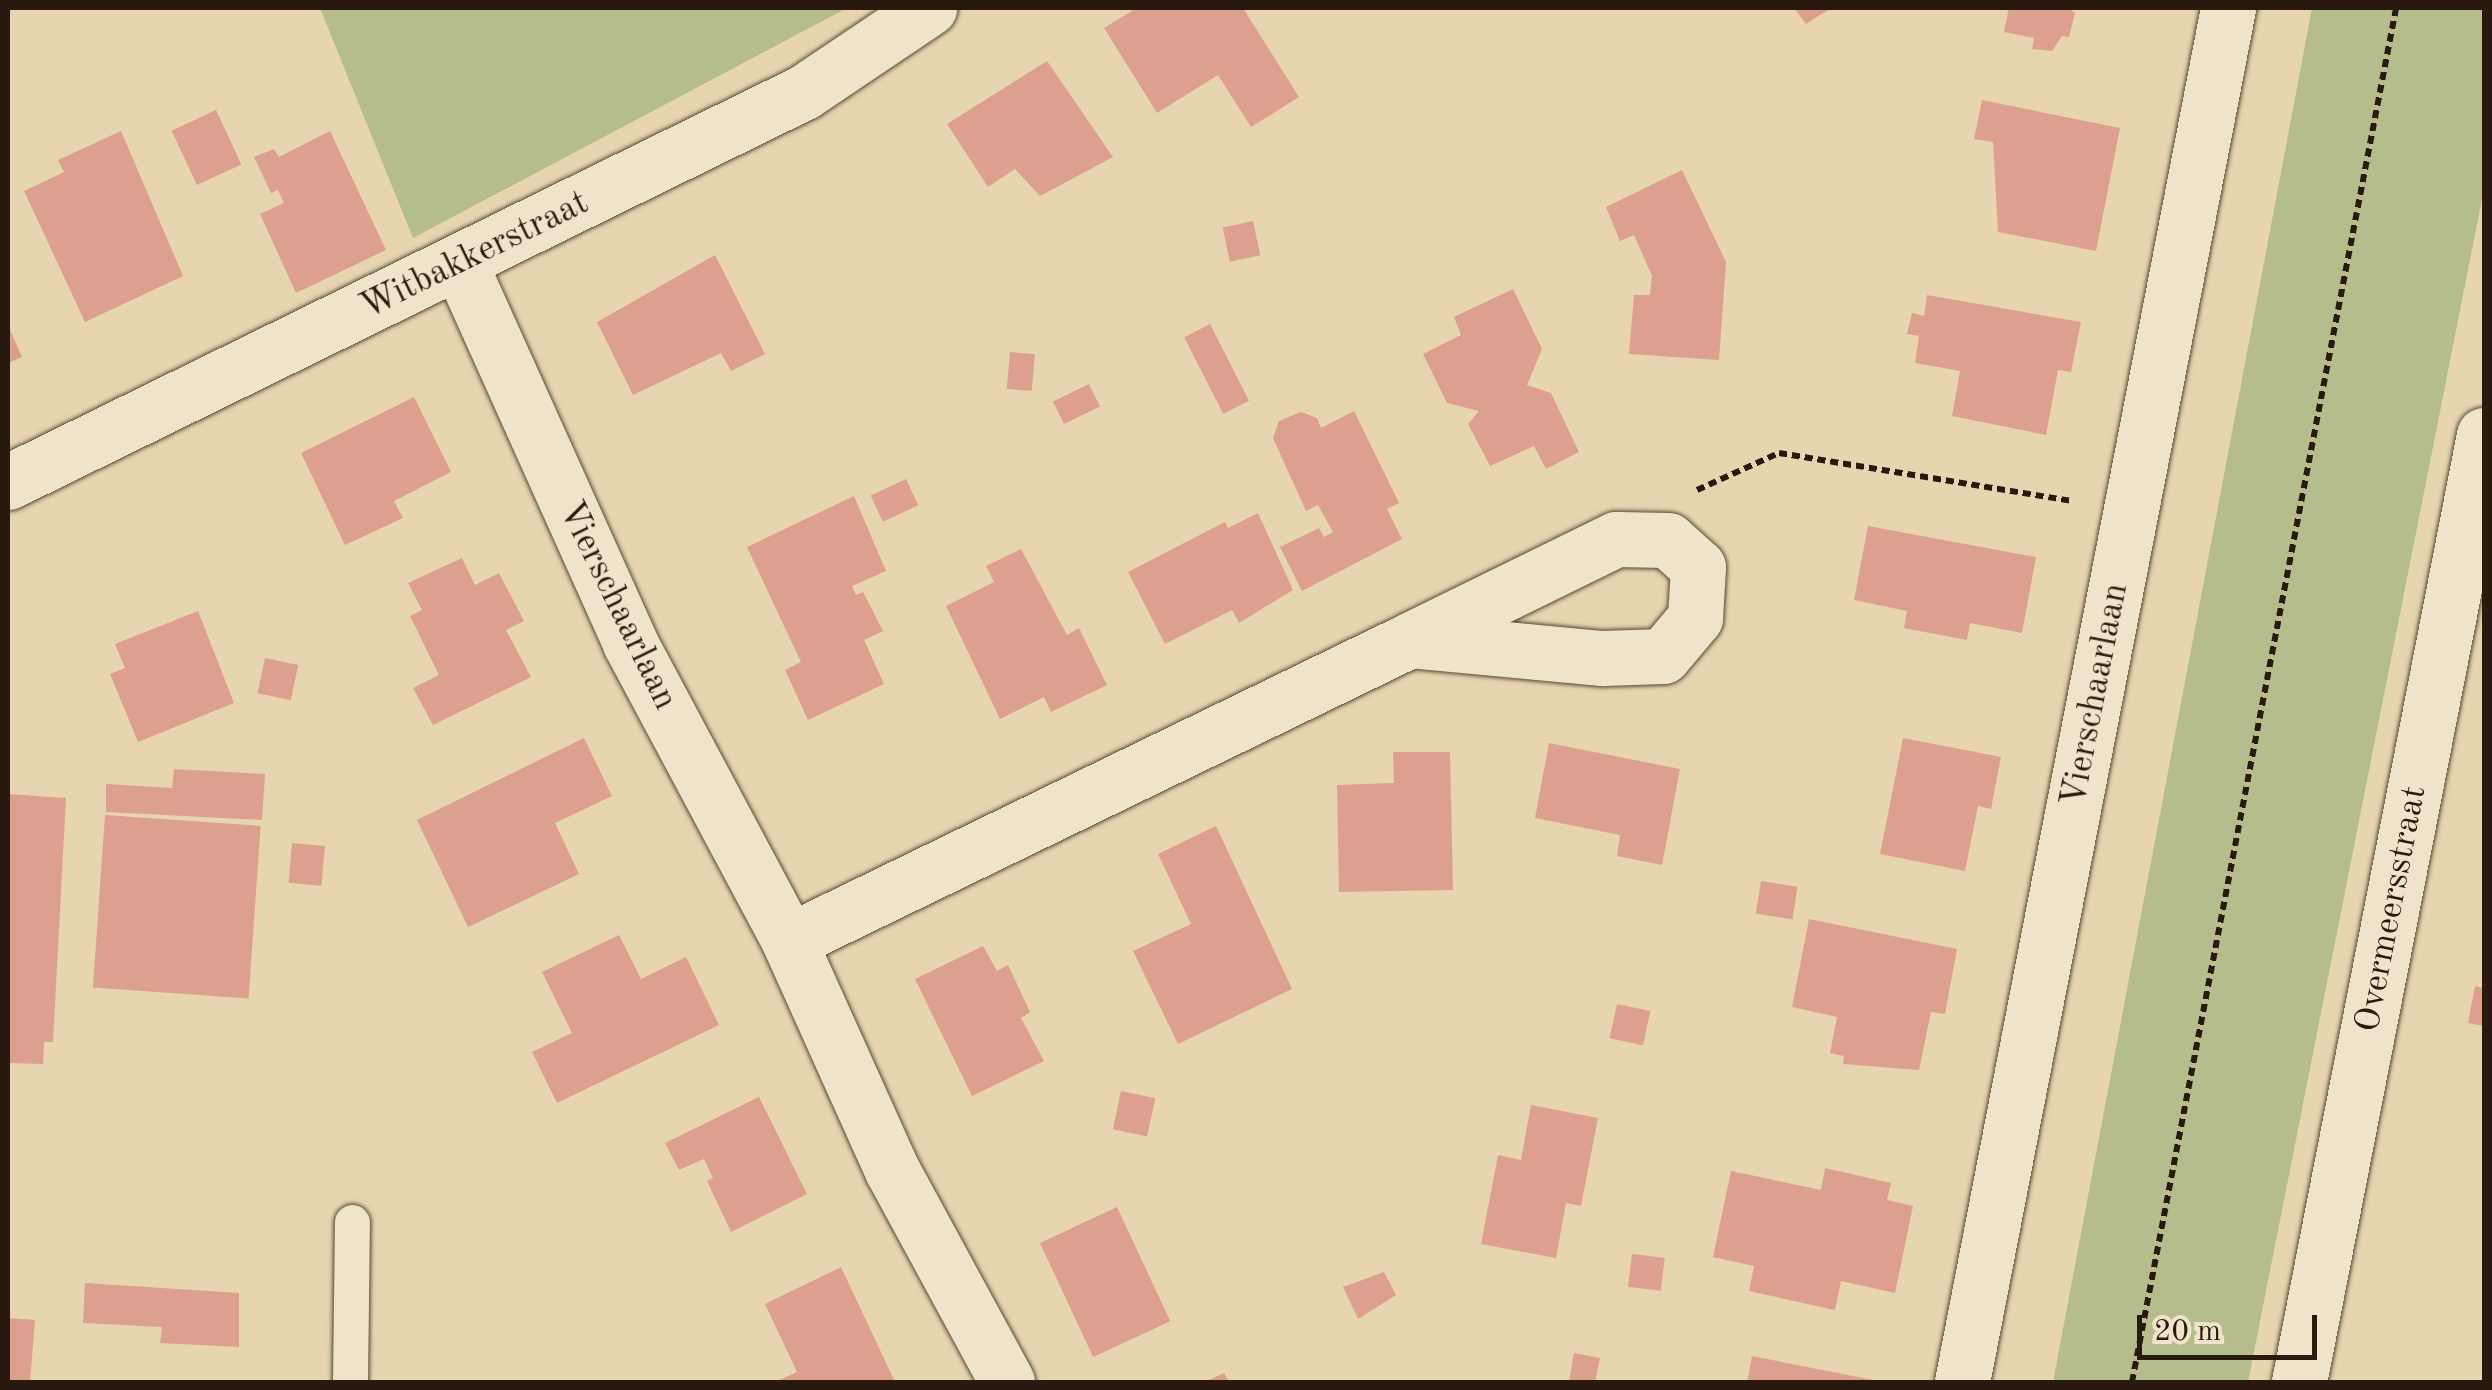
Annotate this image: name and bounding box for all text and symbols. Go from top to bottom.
street label: Witbakkerstraat [354,183,596,329]
street label: Vierschaarlaan [548,495,686,717]
street label: Vierschaarlaan [2054,580,2138,810]
street label: Overmeersstraat [2348,782,2436,1036]
scale bar [2142,1295,2322,1357]
text: 20 m [2154,1317,2221,1347]

